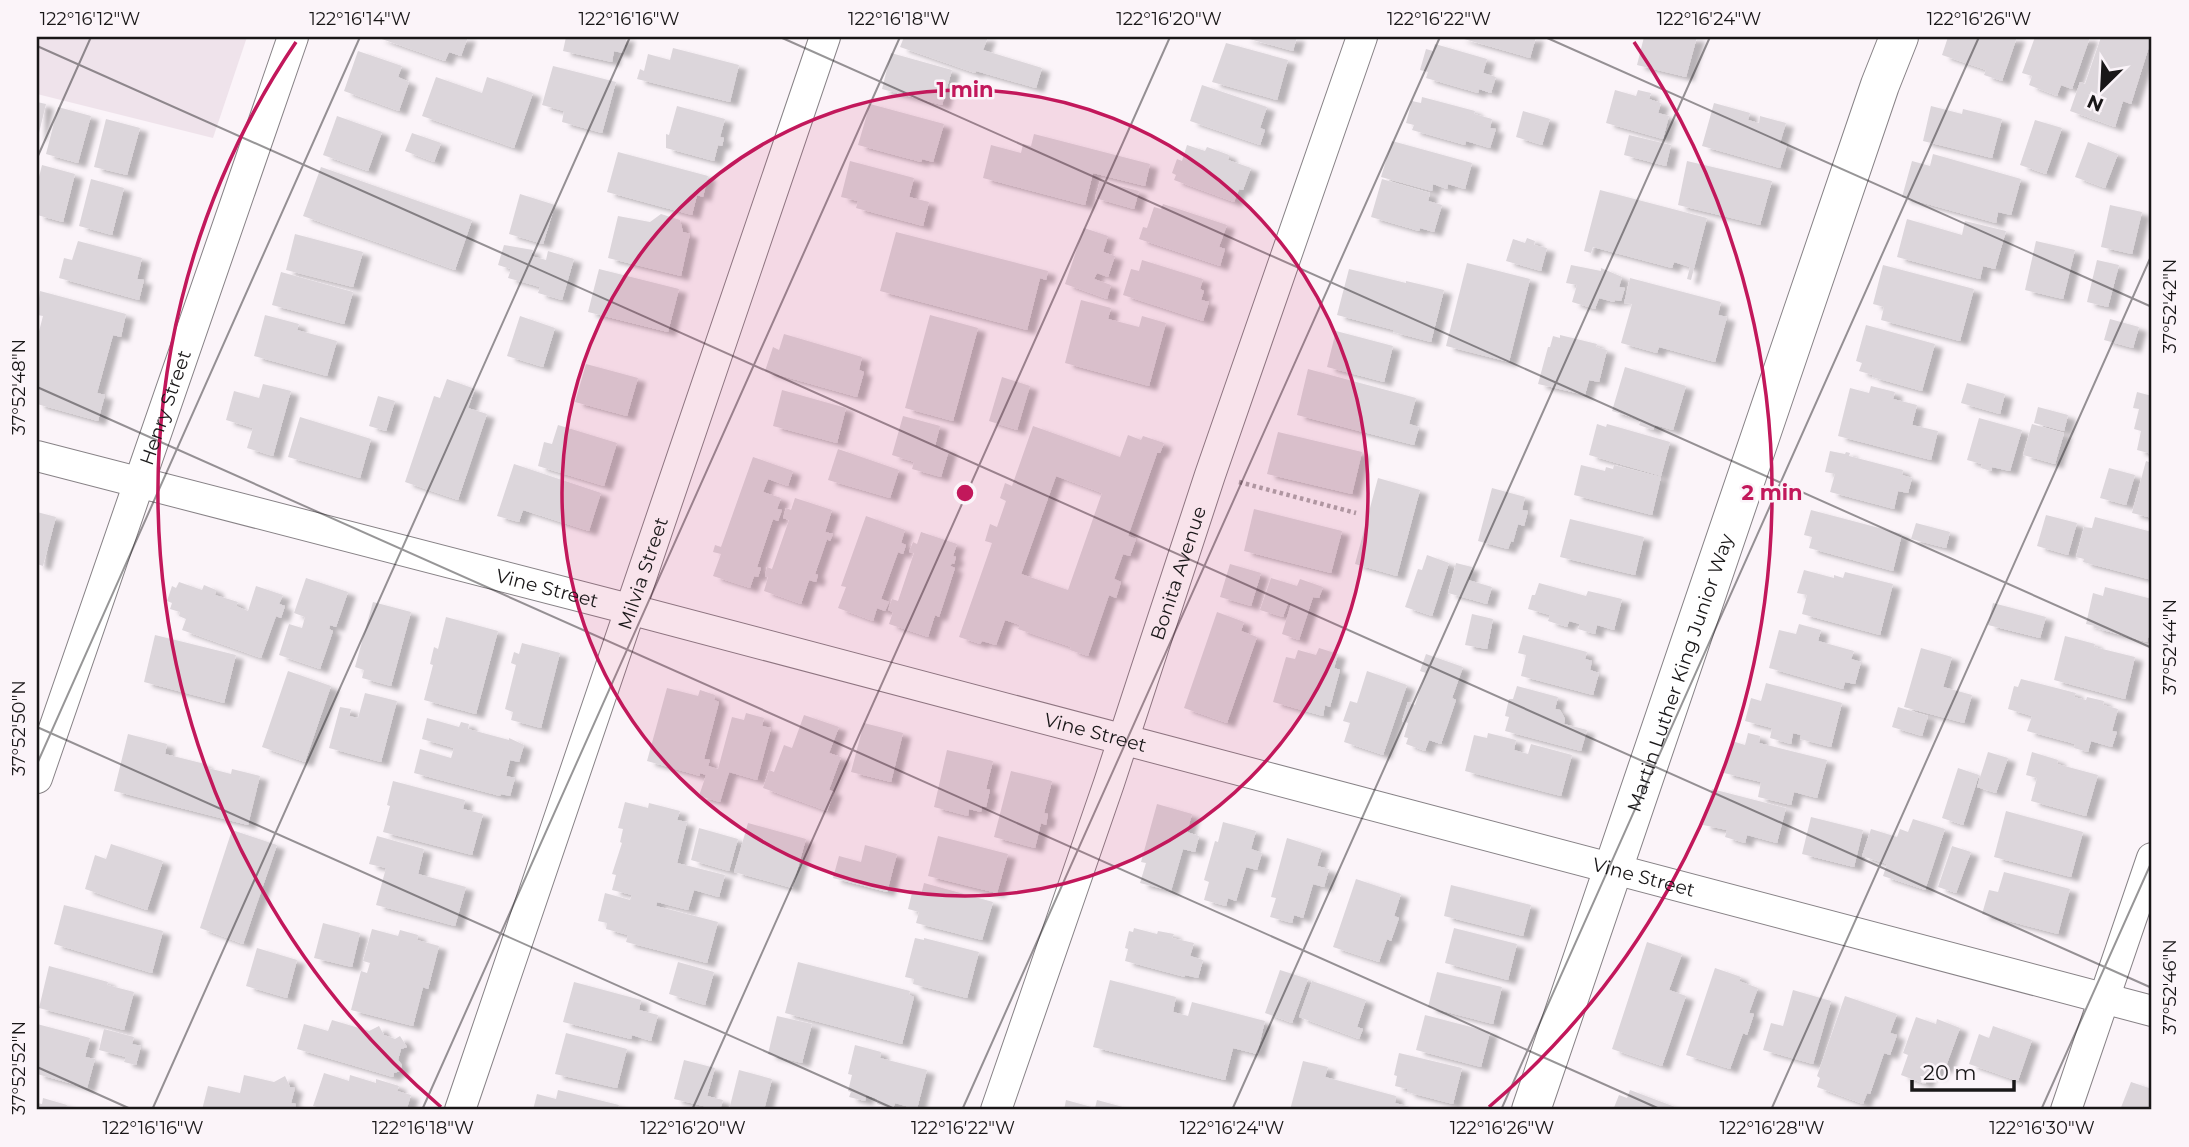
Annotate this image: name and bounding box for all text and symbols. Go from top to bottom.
text: 122°16'12"W [40,8,140,30]
text: 122°16'14"W [309,8,411,30]
text: 122°16'16"W [578,8,680,30]
text: 122°16'18"W [848,8,950,30]
text: 122°16'20"W [1116,8,1222,30]
text: 122°16'22"W [1387,8,1491,30]
text: 122°16'24"W [1657,8,1761,30]
text: 122°16'26"W [1927,8,2031,30]
north arrow [2066,52,2136,122]
text: 1 min [936,77,994,102]
text: N [2084,89,2107,117]
text: 37°52'42"N [2159,259,2181,353]
text: 37°52'48"N [8,339,30,435]
street label: Henry Street [135,347,196,468]
text: 2 min [1741,480,1803,505]
centre of rings [953,481,977,505]
street label: Bonita Avenue [1145,503,1211,643]
street label: Milvia Street [613,514,673,633]
street label: Martin Luther King Junior Way [1622,530,1738,815]
street label: Vine Street [494,564,601,612]
text: 37°52'44"N [2159,599,2181,695]
text: 37°52'50"N [8,680,30,776]
street label: Vine Street [1042,708,1149,757]
street label: Vine Street [1590,852,1698,901]
text: 37°52'46"N [2159,939,2181,1035]
text: 37°52'52"N [8,1021,30,1115]
scale bar [1912,1049,2014,1093]
text: 20 m [1923,1060,1977,1085]
text: 122°16'16"W [102,1117,204,1139]
text: 122°16'18"W [372,1117,474,1139]
text: 122°16'20"W [640,1117,746,1139]
text: 122°16'22"W [911,1117,1015,1139]
text: 122°16'24"W [1180,1117,1284,1139]
text: 122°16'26"W [1450,1117,1554,1139]
text: 122°16'28"W [1719,1117,1825,1139]
text: 122°16'30"W [1989,1117,2095,1139]

